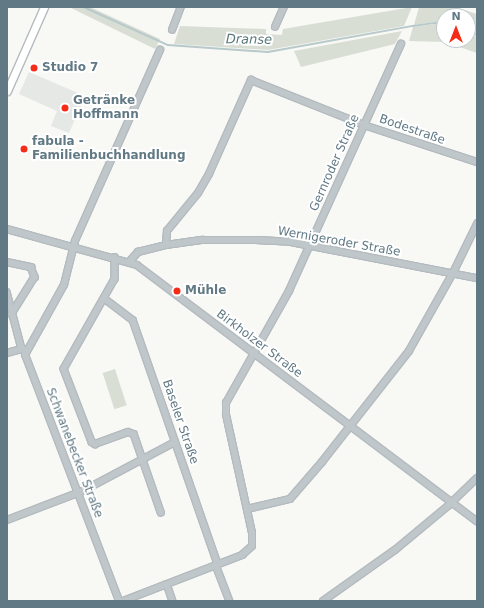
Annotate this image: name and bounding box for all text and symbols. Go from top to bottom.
north arrow [436,8,476,48]
text: N [451,10,461,23]
water label: Dranse [226,32,272,48]
place label: Studio 7 [42,61,98,75]
marker: Studio 7 [29,63,39,73]
place label: Getränke Hoffmann [73,94,139,122]
marker: Getränke Hoffmann [60,103,70,113]
street label: Gernroder Straße [307,112,363,214]
street label: Bodestraße [377,112,447,148]
place label: fabula - Familienbuchhandlung [32,135,185,163]
marker: fabula - Familienbuchhandlung [19,144,29,154]
street label: Wernigeroder Straße [276,224,402,260]
place label: Mühle [185,284,226,298]
marker: Mühle [172,286,182,296]
street label: Birkholzer Straße [213,307,305,381]
street label: Baseler Straße [159,378,201,466]
street label: Schwanebecker Straße [43,386,105,520]

